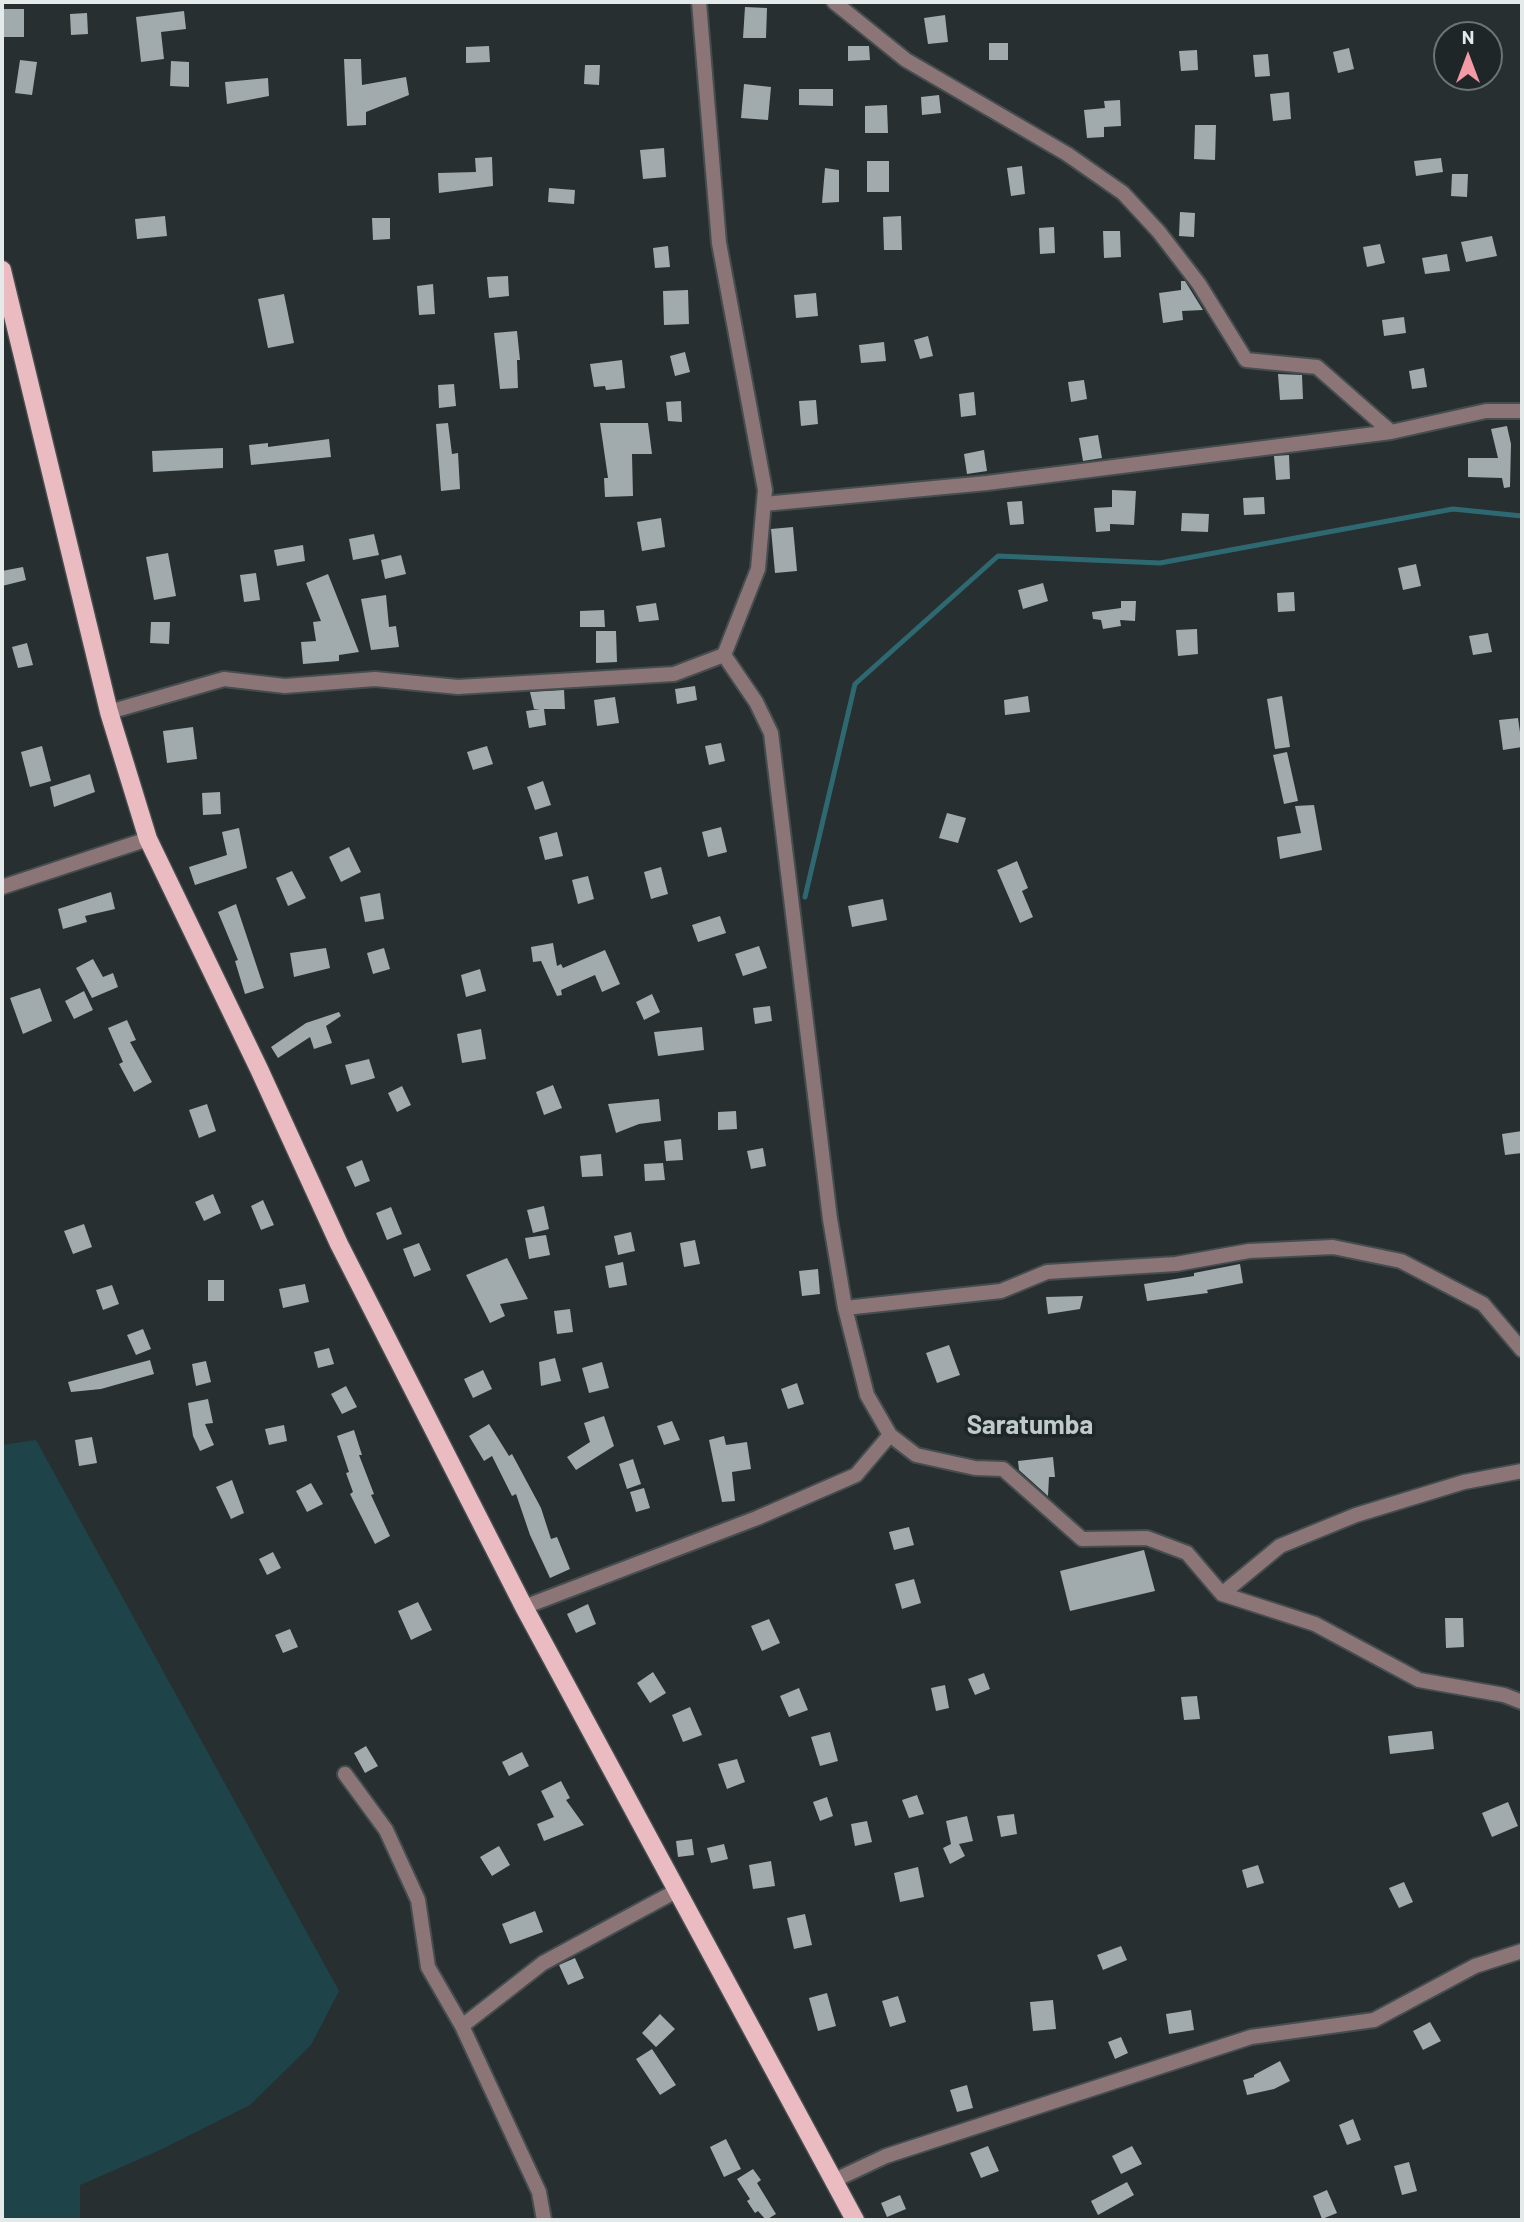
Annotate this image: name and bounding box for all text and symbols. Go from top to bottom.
north arrow [1433,21,1503,91]
text: N [1462,25,1474,48]
district label: Saratumba [967,1409,1093,1441]

